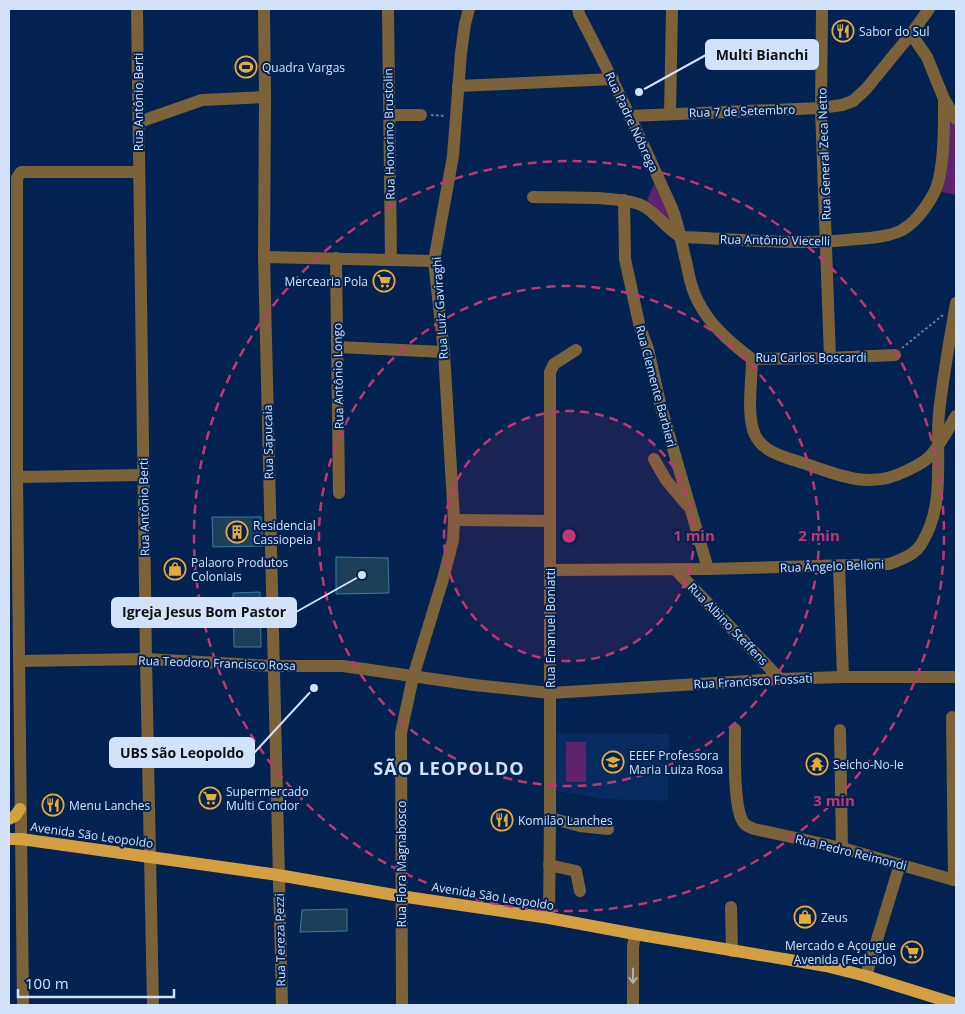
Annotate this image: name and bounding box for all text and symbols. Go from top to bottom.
restaurant icon: Sabor do Sul [831,19,855,43]
place label: Sabor do Sul [859,23,929,40]
callout: Multi Bianchi [706,40,818,69]
text: Multi Bianchi [716,45,808,64]
street label: Rua Antônio Berti [130,53,147,151]
sports icon: Quadra Vargas [234,55,258,79]
place label: Quadra Vargas [262,59,345,76]
street label: Rua Honorino Brustolin [379,68,399,200]
street label: Rua Padre Nóbrega [601,69,663,175]
street label: Rua General Zeca Netto [813,87,835,221]
street label: Rua 7 de Setembro [688,101,796,121]
street label: Rua Antônio Viecelli [720,231,830,249]
street label: Rua Luiz Gaviraghi [428,256,452,360]
supermarket icon: Mercearia Pola [372,269,396,293]
place label: Mercearia Pola [285,273,368,290]
street label: Rua Antônio Longo [329,323,347,429]
street label: Rua Clemente Barbieri [632,323,680,449]
street label: Rua Carlos Boscardi [755,349,867,366]
street label: Rua Sapucaia [259,405,277,479]
street label: Rua Antônio Berti [135,458,153,556]
place label: Residencial Cassiopeia [253,517,316,548]
building icon: Residencial Cassiopeia [225,520,249,544]
text: 1 min [673,525,715,545]
text: 2 min [798,525,840,545]
centre of rings [560,527,578,545]
place label: Palaoro Produtos Coloniais [191,554,289,585]
street label: Rua Ângelo Belloni [780,556,884,576]
shop icon: Palaoro Produtos Coloniais [163,557,187,581]
street label: Rua Emanuel Boniatti [542,568,559,688]
street label: Rua Albino Steffens [684,579,772,669]
callout: Igreja Jesus Bom Pastor [112,598,296,627]
text: Igreja Jesus Bom Pastor [122,602,287,621]
street label: Rua Teodoro Francisco Rosa [138,652,296,674]
street label: Rua Francisco Fossati [693,669,813,693]
callout: UBS São Leopoldo [110,738,254,767]
text: UBS São Leopoldo [120,743,244,762]
place label: EEEF Professora Maria Luiza Rosa [629,747,723,778]
school or university icon: EEEF Professora Maria Luiza Rosa [601,750,625,774]
temple icon: Seicho-No-Ie [805,752,829,776]
district label: SÃO LEOPOLDO [373,756,525,780]
place label: Seicho-No-Ie [833,756,904,773]
place label: Supermercado Multi Condor [226,783,309,814]
supermarket icon: Supermercado Multi Condor [198,786,222,810]
text: 3 min [813,790,855,810]
restaurant icon: Menu Lanches [41,793,65,817]
place label: Menu Lanches [69,797,151,814]
street label: Rua Flora Magnabosco [393,801,410,927]
restaurant icon: Komilão Lanches [490,808,514,832]
place label: Komilão Lanches [518,812,613,829]
street label: Avenida São Leopoldo [30,818,154,852]
street label: Rua Pedro Reimondi [793,830,909,874]
street label: Avenida São Leopoldo [431,878,555,914]
street label: Rua Tereza Pezzi [271,893,289,987]
shop icon: Zeus [793,905,817,929]
place label: Zeus [821,909,848,926]
place label: Mercado e Açougue Avenida (Fechado) [785,937,896,968]
supermarket icon: Mercado e Açougue Avenida (Fechado) [900,940,924,964]
scale bar [18,966,174,998]
one-way arrow [628,968,638,984]
text: 100 m [25,973,69,993]

